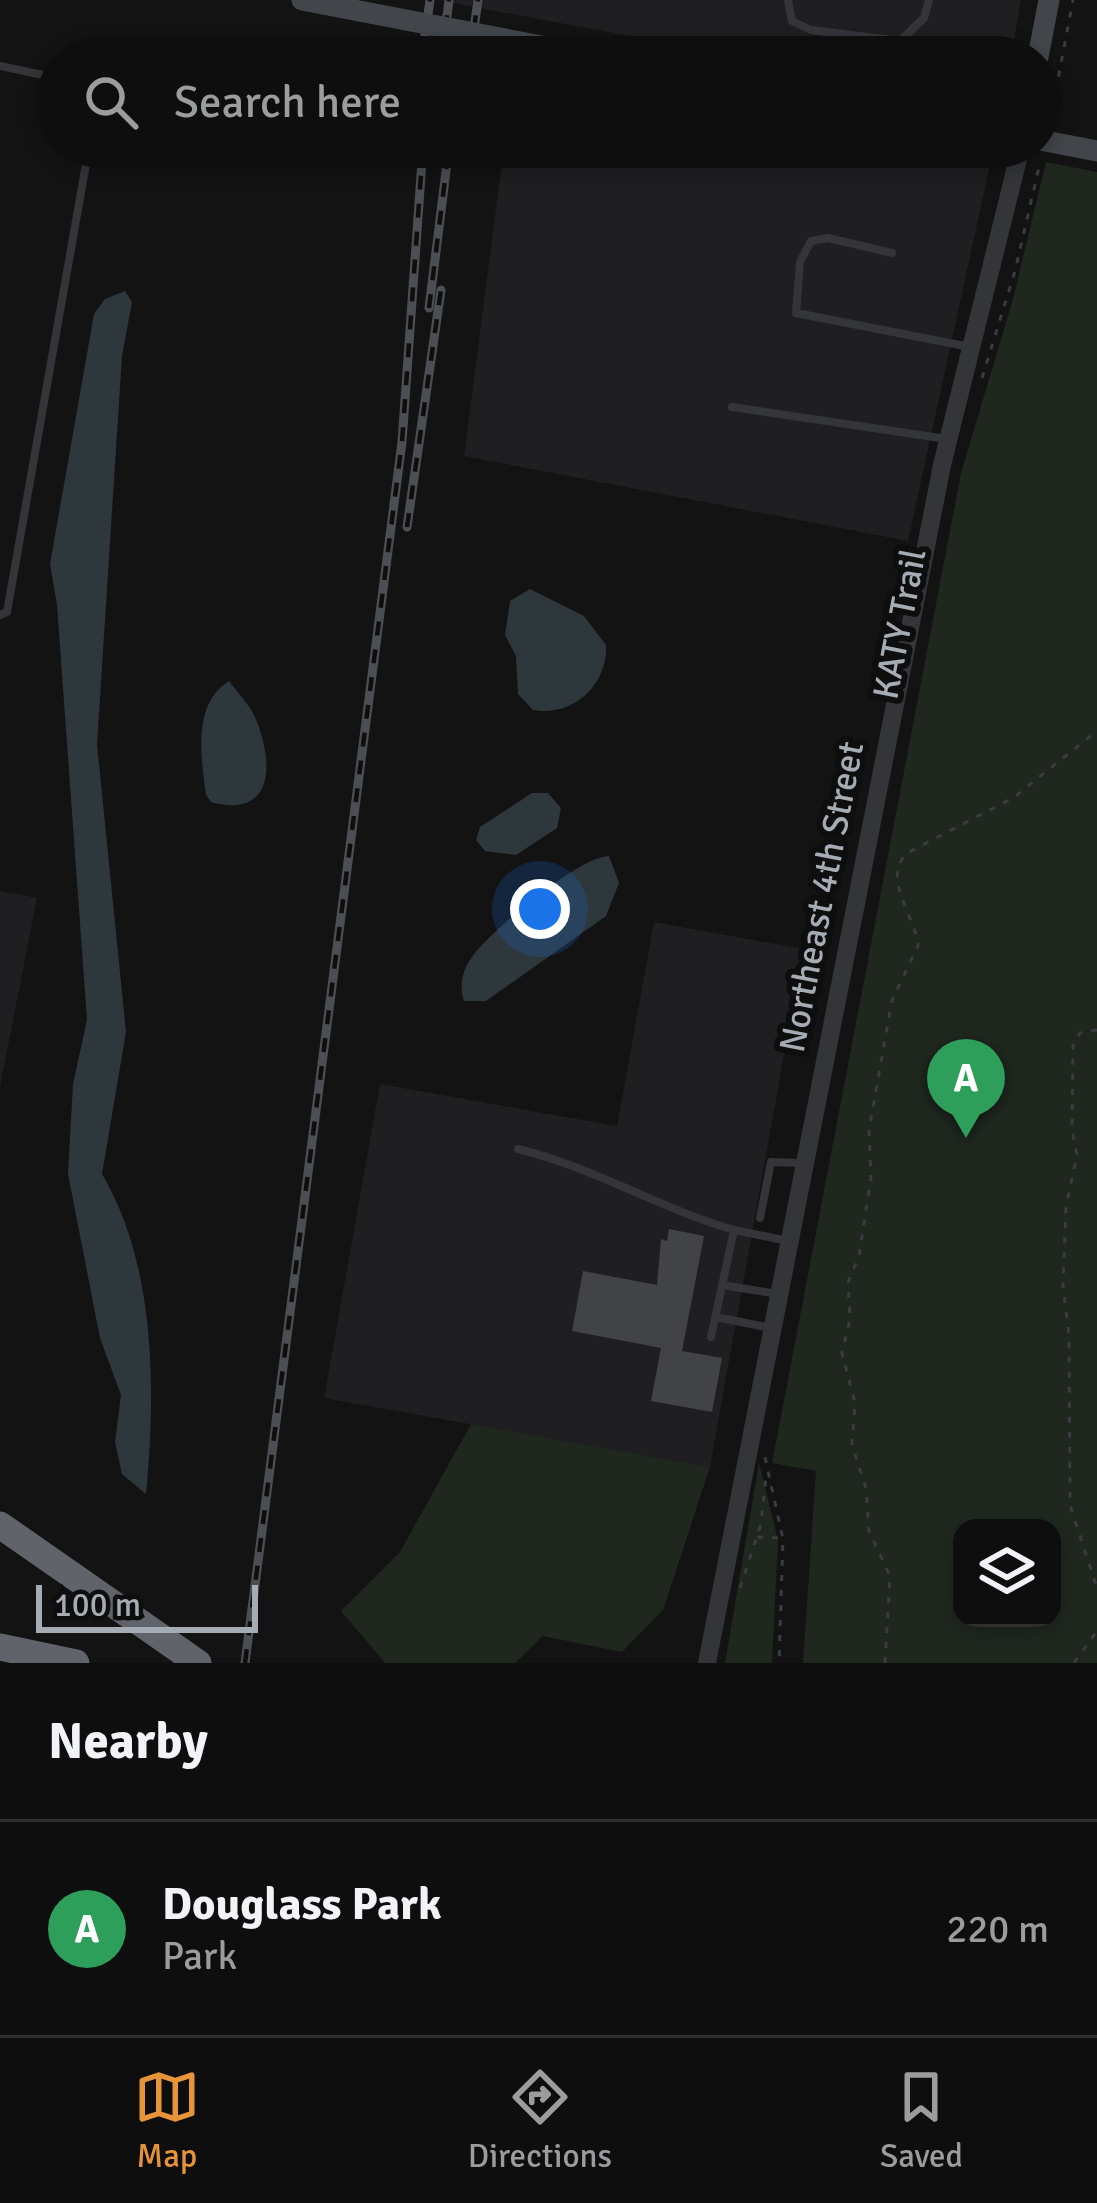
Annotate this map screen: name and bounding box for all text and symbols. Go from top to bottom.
search box [36,36,1061,168]
icon: search [78,69,144,135]
text: Search here [174,75,401,130]
street label: KATY Trail [863,545,937,703]
street label: Northeast 4th Street [770,738,874,1056]
your location [510,879,570,939]
pin: A [927,1039,1005,1138]
map controls [953,1519,1061,1627]
button: layers [953,1519,1061,1627]
scale bar [36,1579,258,1632]
text: 100 m [54,1585,141,1626]
text: Nearby [48,1710,208,1773]
text: Douglass Park [162,1877,442,1932]
text: A [75,1905,99,1953]
text: 220 m [946,1905,1049,1953]
text: Park [162,1932,237,1980]
tab: Map [134,2064,200,2177]
tab: Directions [468,2064,612,2177]
tab: Saved [880,2064,963,2177]

